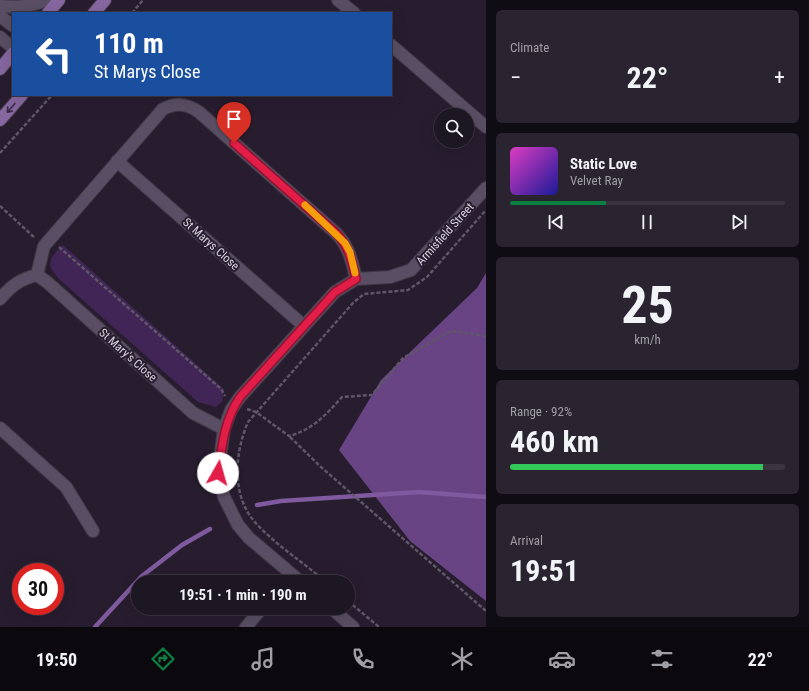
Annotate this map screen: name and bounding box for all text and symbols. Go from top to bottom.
text: 110 m [94,27,164,60]
icon: left [28,28,80,80]
text: Climate [510,40,549,55]
text: 22° [627,60,669,95]
text: St Marys Close [94,61,201,82]
text: − [510,65,521,90]
text: + [774,65,785,90]
one-way arrow [7,102,16,112]
pin [217,102,251,143]
icon: arrive [223,108,245,130]
map controls [434,108,474,148]
button: search [434,108,474,148]
text: Static Love [570,155,637,173]
text: Velvet Ray [570,173,623,188]
street label: Armisfield Street [413,200,477,268]
icon: previous [545,211,567,233]
icon: pause [636,211,658,233]
icon: next [728,211,750,233]
street label: St Marys Close [180,215,242,273]
text: 25 [621,275,674,336]
street label: St Mary's Close [96,325,160,385]
text: km/h [634,332,661,347]
text: Range · 92% [510,404,572,419]
text: 460 km [510,424,599,459]
position arrow [197,452,239,494]
text: Arrival [510,533,543,548]
text: 19:51 [510,553,579,588]
speed limit sign: 30 [12,563,64,615]
text: 19:51 · 1 min · 190 m [179,586,307,604]
icon: directions [149,645,177,673]
icon: music [249,645,277,673]
icon: phone [349,645,377,673]
icon: climate [448,645,476,673]
icon: car [548,645,576,673]
icon: filters [648,645,676,673]
text: 19:50 [36,649,77,670]
text: 22° [748,649,773,670]

